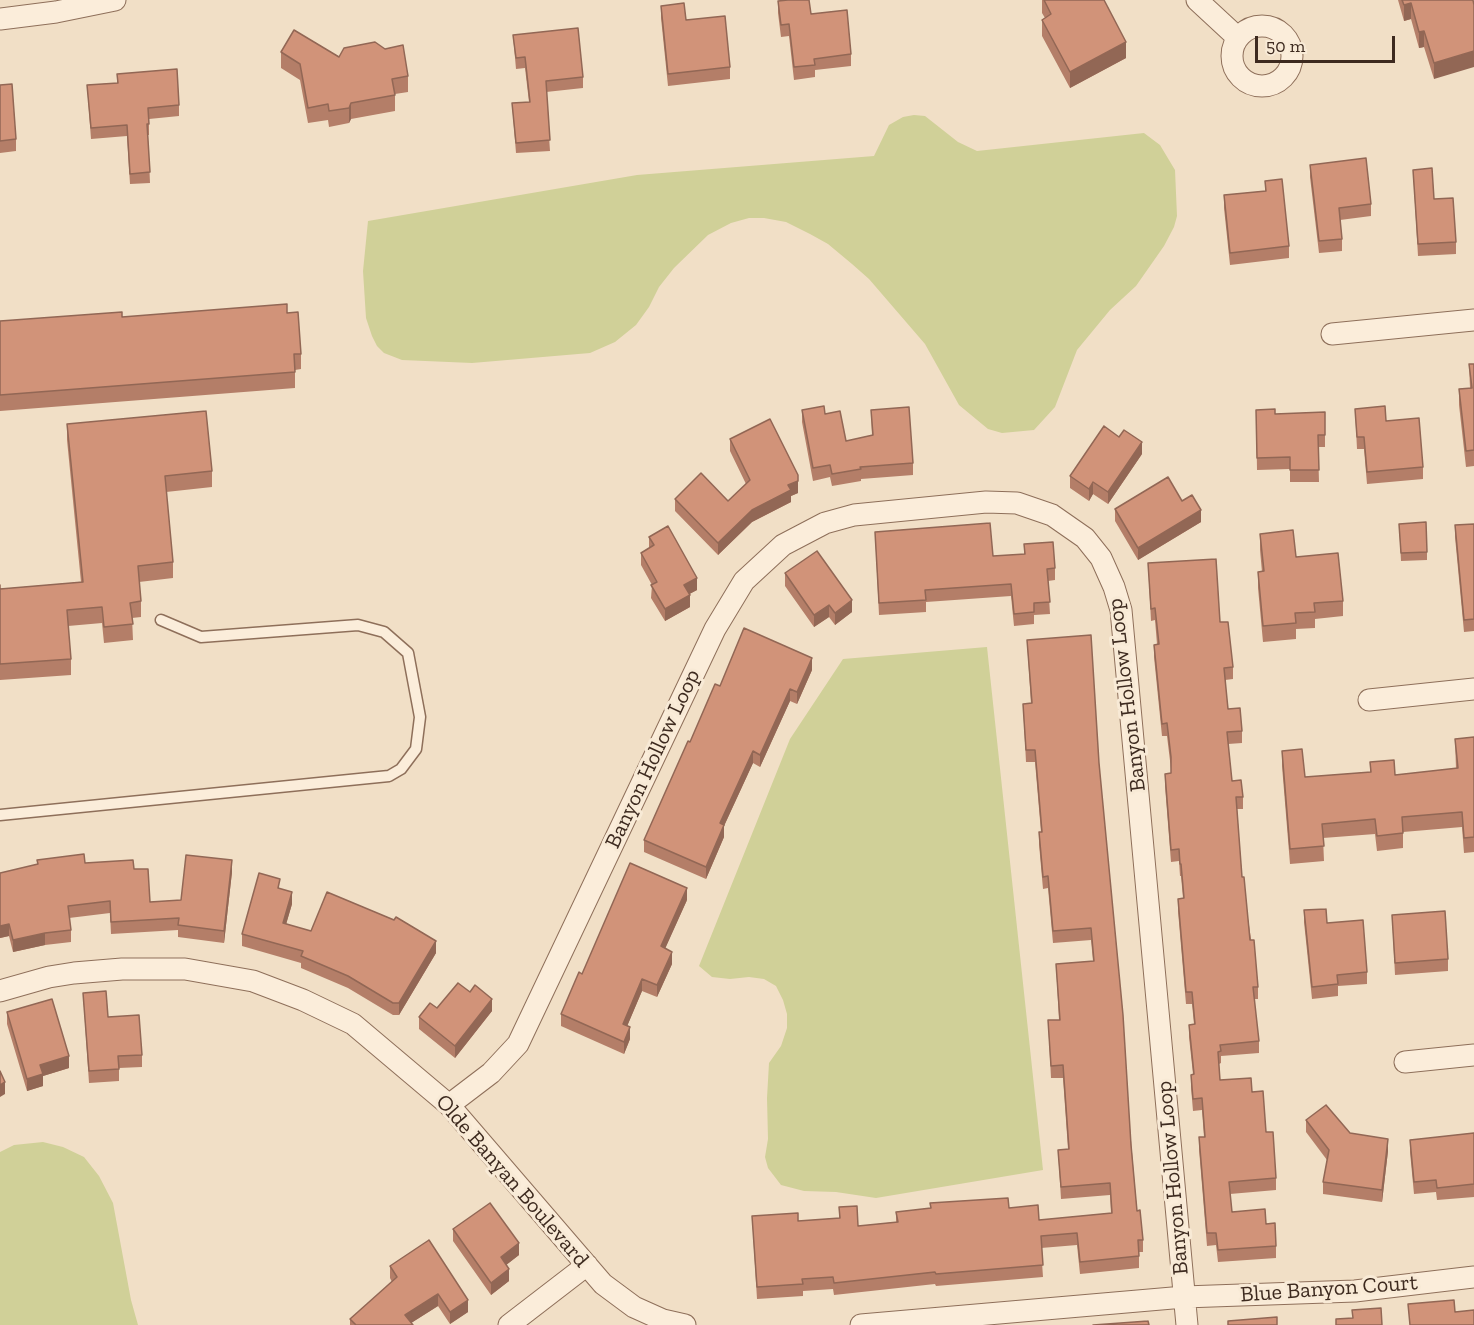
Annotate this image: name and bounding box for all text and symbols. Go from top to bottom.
scale bar [1258,24,1398,62]
text: 50 m [1266,35,1305,57]
street label: Banyon Hollow Loop [1102,597,1152,793]
street label: Banyon Hollow Loop [600,665,706,853]
street label: Banyon Hollow Loop [1151,1080,1195,1276]
street label: Olde Banyan Boulevard [430,1089,594,1273]
street label: Blue Banyon Court [1239,1270,1419,1308]

